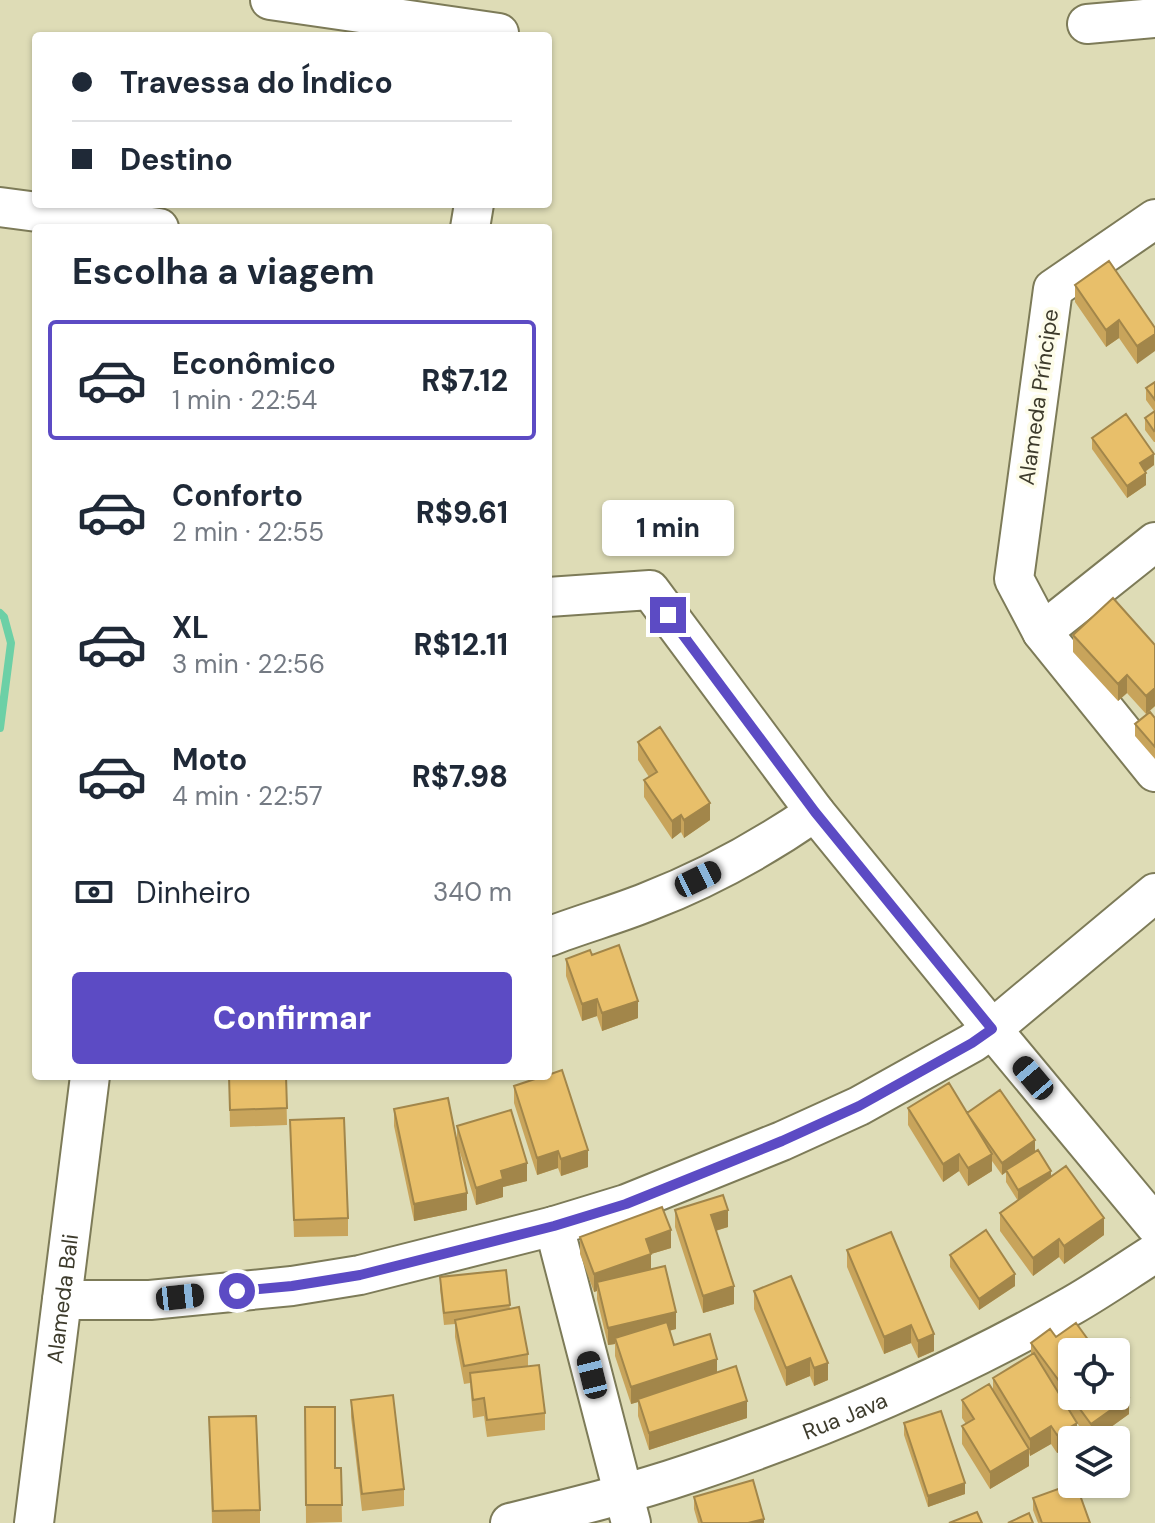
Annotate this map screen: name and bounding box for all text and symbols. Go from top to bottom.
text: Travessa do Índico [120,63,393,102]
text: Destino [120,140,233,179]
text: Escolha a viagem [72,248,375,295]
street label: Alameda Príncipe [1012,307,1065,487]
icon: car [76,344,148,416]
text: Econômico [172,344,336,383]
text: R$7.12 [421,361,508,400]
text: 1 min · 22:54 [172,383,317,417]
icon: car [76,476,148,548]
text: Conforto [172,476,303,515]
text: R$9.61 [416,493,508,532]
callout: 1 min [602,499,734,555]
text: 1 min [636,511,700,545]
text: 2 min · 22:55 [172,515,324,549]
route end [650,597,686,633]
icon: car [76,608,148,680]
text: XL [172,608,209,647]
text: R$12.11 [414,625,508,664]
text: 3 min · 22:56 [172,647,325,681]
icon: car [76,740,148,812]
text: Moto [172,740,247,779]
text: R$7.98 [412,757,508,796]
text: 4 min · 22:57 [172,779,323,813]
car [671,858,725,900]
icon: cash [72,870,116,914]
text: Dinheiro [136,873,251,912]
text: 340 m [433,875,512,909]
button: Confirmar [72,972,512,1064]
car [1008,1052,1058,1104]
street label: Alameda Bali [40,1232,85,1365]
route start [219,1273,255,1309]
car [155,1283,205,1311]
map controls [1058,1338,1130,1498]
button: locate [1058,1338,1130,1410]
car [575,1349,609,1401]
street label: Rua Java [798,1386,892,1446]
button: layers [1058,1426,1130,1498]

